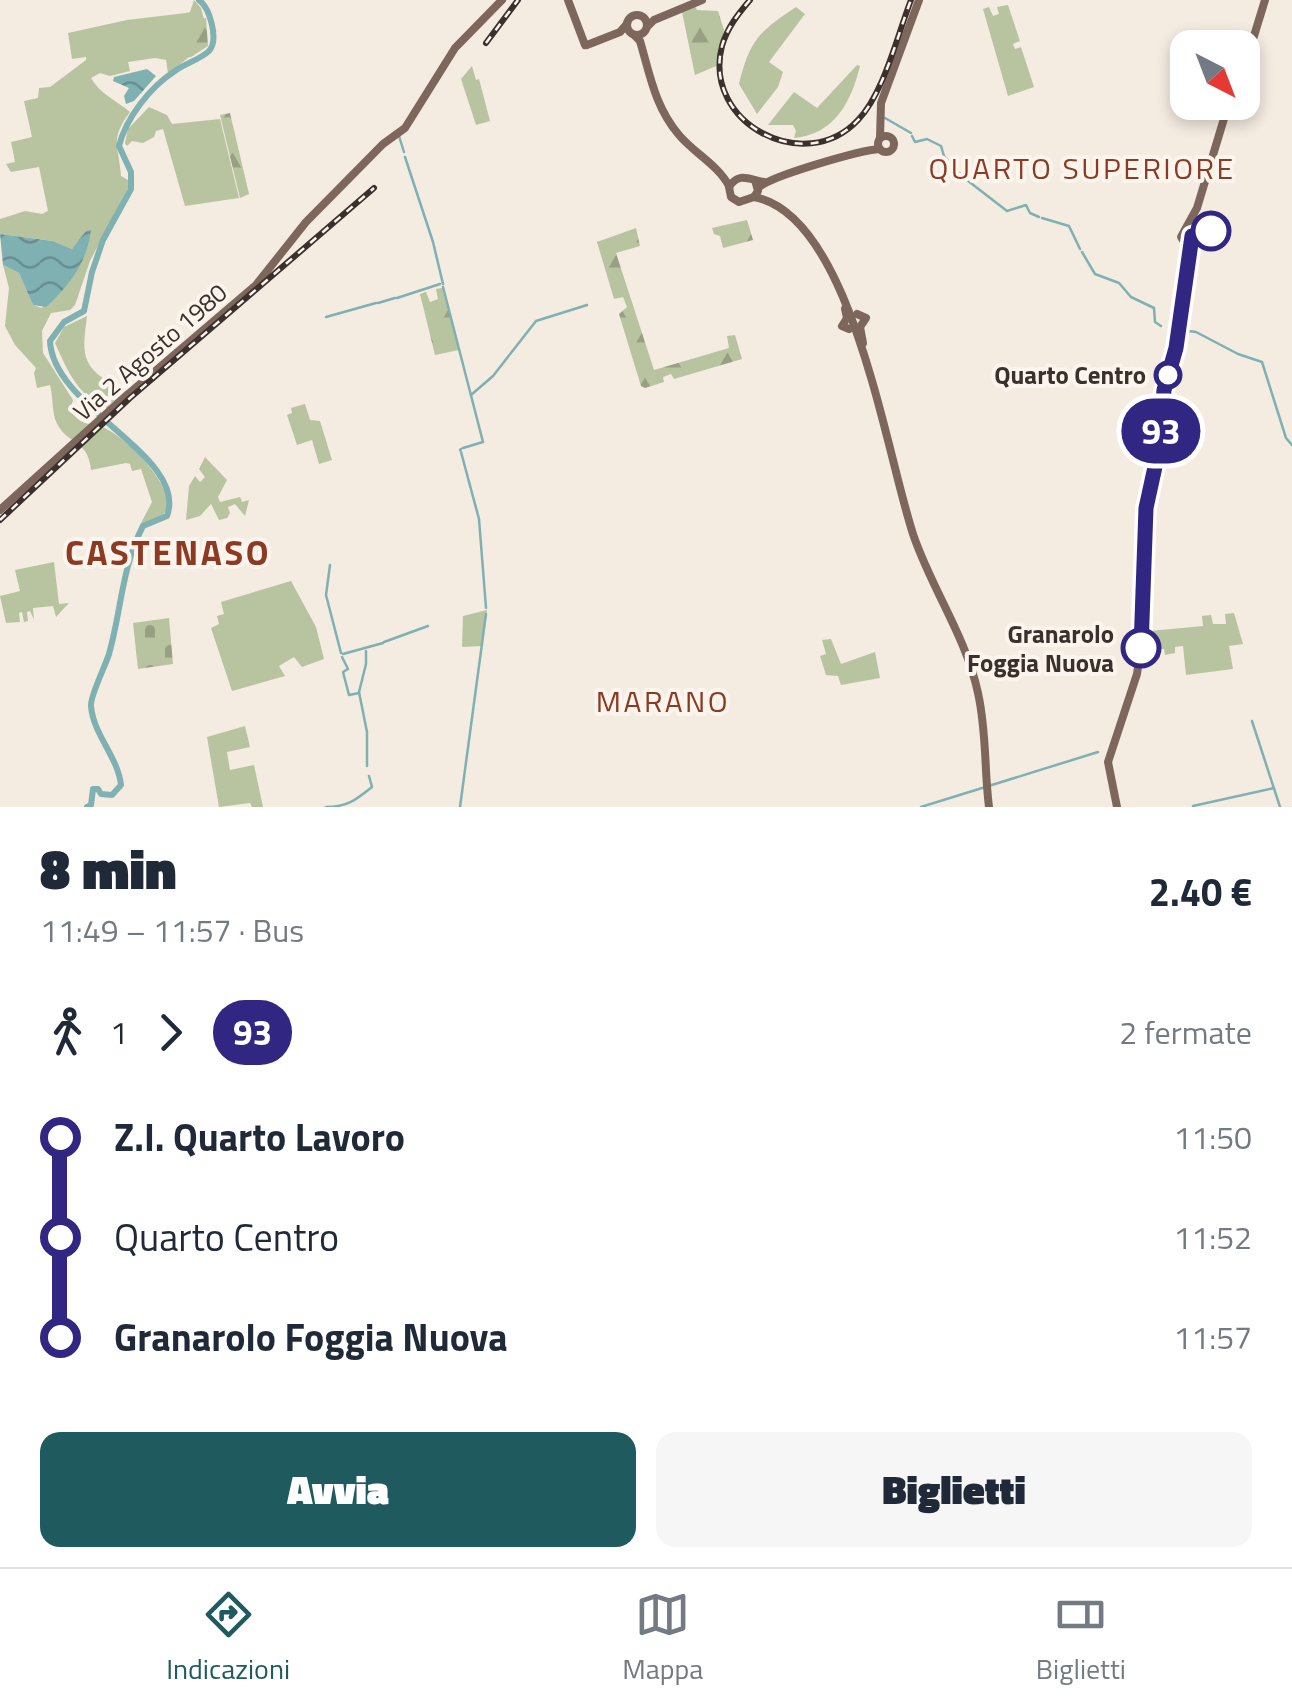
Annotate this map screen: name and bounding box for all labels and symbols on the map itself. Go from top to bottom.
north arrow [1170,30,1260,120]
district label: QUARTO SUPERIORE [928,145,1236,191]
unlabelled marker [1192,212,1230,250]
street label: Via 2 Agosto 1980 [65,274,235,430]
place label: Quarto Centro [994,356,1146,394]
marker: Quarto Centro [1155,362,1181,388]
line badge: 93 [1116,398,1206,464]
district label: CASTENASO [65,525,271,579]
place label: Granarolo Foggia Nuova [967,615,1114,682]
marker: Granarolo Foggia Nuova [1122,629,1160,667]
district label: MARANO [596,678,730,724]

